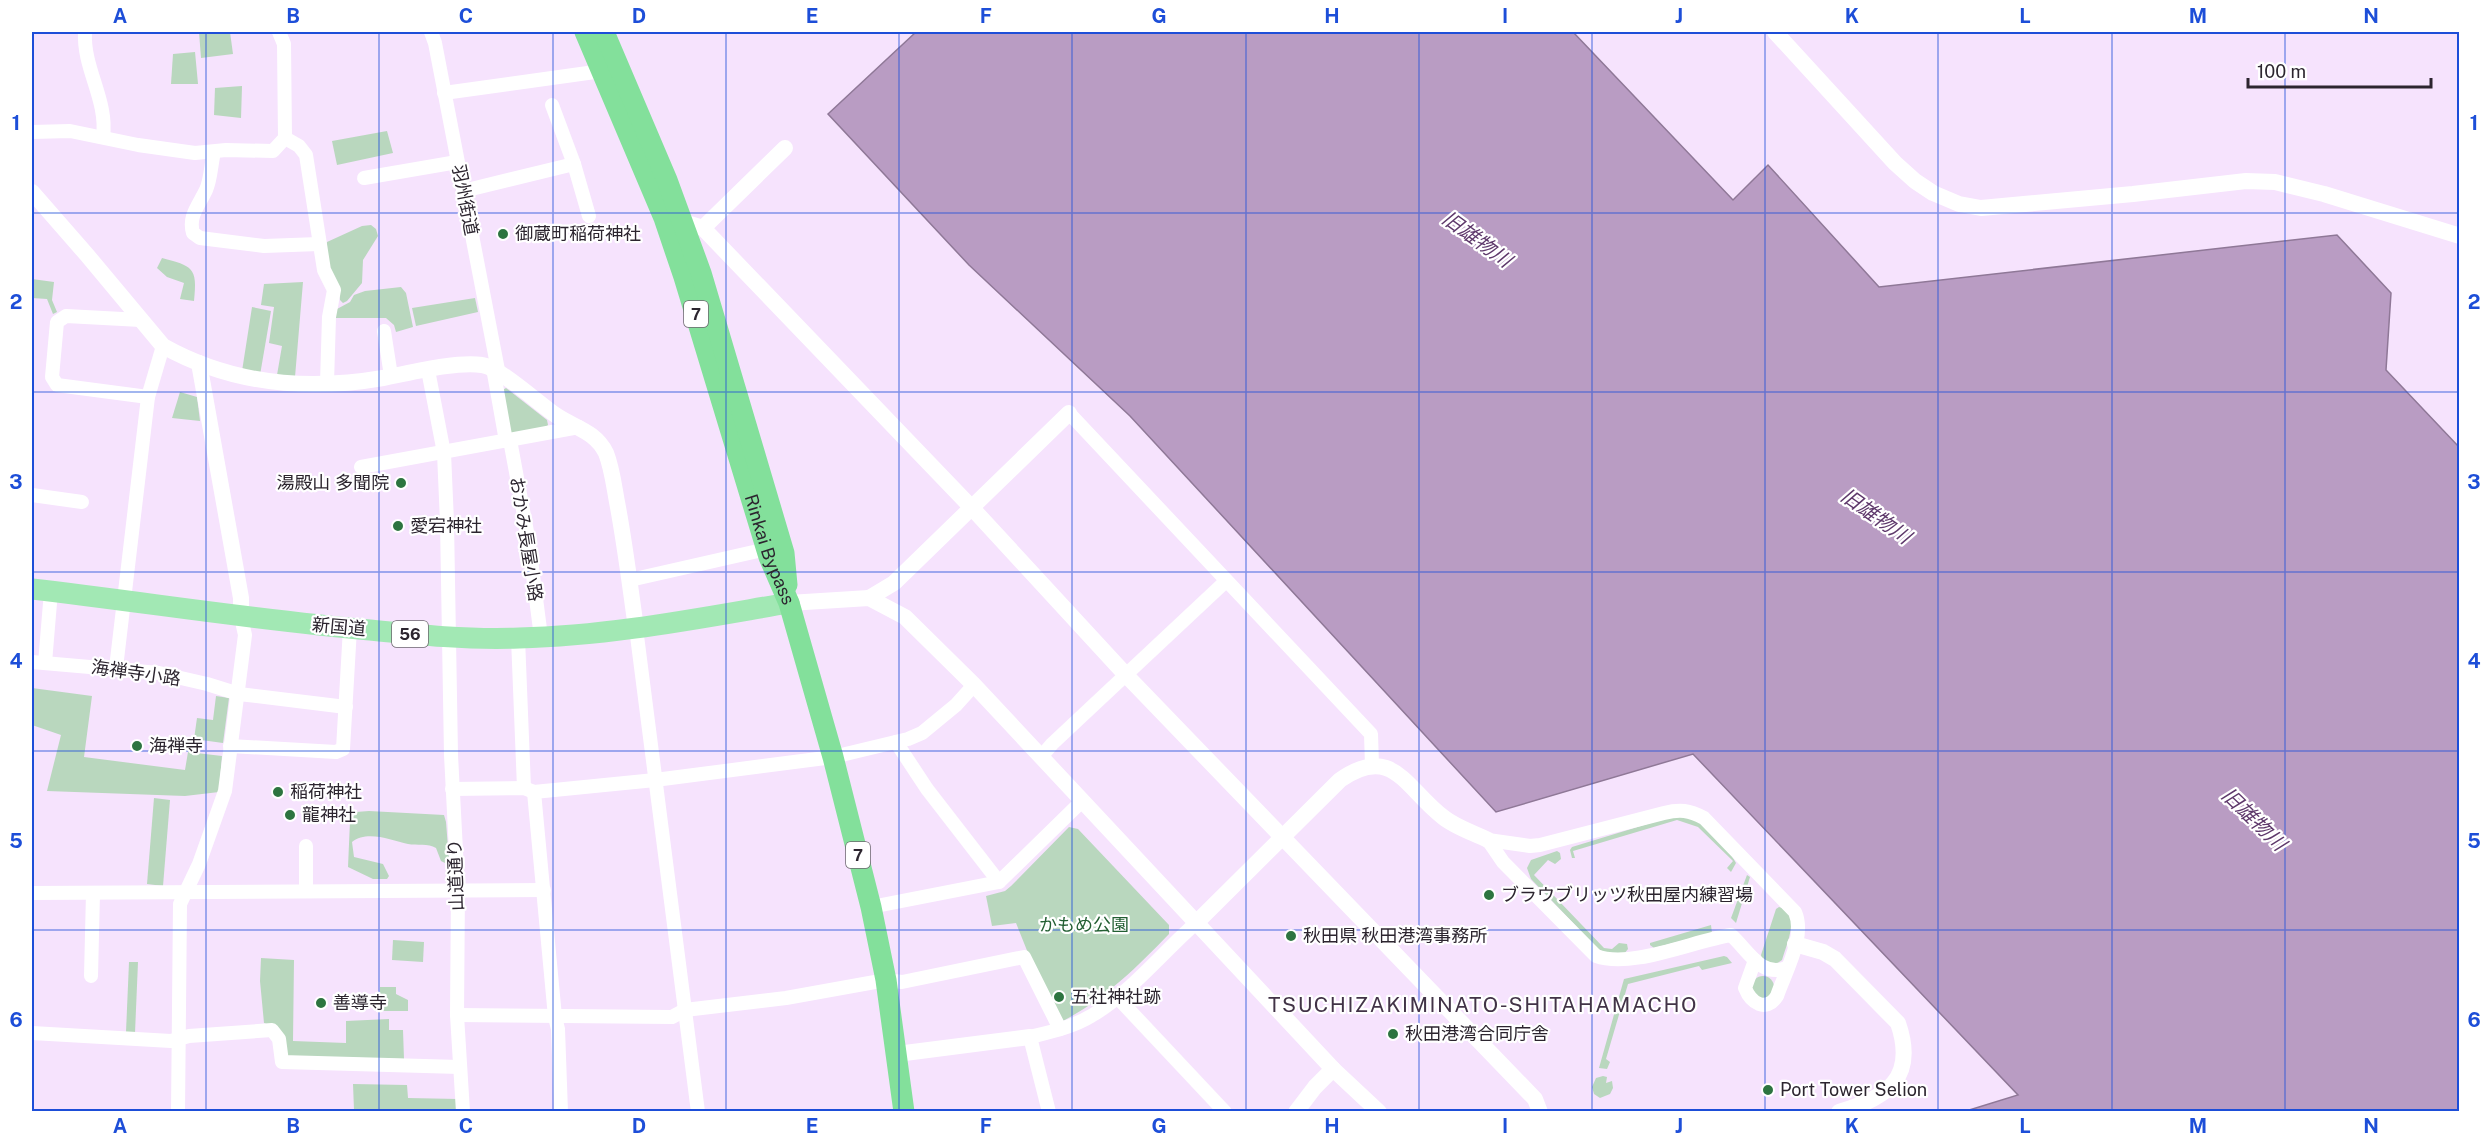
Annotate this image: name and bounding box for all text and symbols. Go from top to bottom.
text: A [113,4,127,28]
text: B [286,4,300,28]
text: C [459,4,473,28]
text: D [632,4,646,28]
text: E [806,4,818,28]
text: F [980,4,992,28]
text: G [1151,4,1167,28]
text: H [1324,4,1340,28]
text: I [1502,4,1508,28]
text: J [1675,4,1683,28]
text: K [1845,4,1859,28]
text: L [2019,4,2031,28]
text: M [2189,4,2207,28]
text: N [2363,4,2379,28]
scale bar [2248,51,2431,89]
text: 100 m [2257,61,2306,82]
text: 1 [12,111,20,135]
text: 1 [2470,111,2478,135]
street label: 羽州街道 [448,163,483,237]
water label: 旧雄物川 [1438,206,1518,273]
place label: 御蔵町稲荷神社 [515,223,641,244]
marker: 御蔵町稲荷神社 [496,227,510,241]
text: 2 [10,290,22,314]
text: 2 [2468,290,2480,314]
road number: 7 [684,301,708,327]
text: 3 [9,470,23,494]
text: 3 [2467,470,2481,494]
place label: 湯殿山 多聞院 [277,472,389,493]
street label: おかみ長屋小路 [506,475,547,603]
marker: 湯殿山 多聞院 [394,476,408,490]
water label: 旧雄物川 [1836,483,1917,550]
street label: Rinkai Bypass [741,492,799,608]
place label: 愛宕神社 [410,515,482,536]
marker: 愛宕神社 [391,519,405,533]
street label: 新国道 [311,614,367,639]
road number: 56 [392,621,428,647]
text: 4 [9,649,23,673]
text: 4 [2467,649,2481,673]
street label: 海禅寺小路 [90,656,182,689]
place label: 海禅寺 [149,735,203,756]
marker: 海禅寺 [130,739,144,753]
place label: 稲荷神社 [290,781,362,802]
water label: 旧雄物川 [2217,783,2293,857]
marker: 稲荷神社 [271,785,285,799]
place label: 龍神社 [302,804,356,825]
marker: 龍神社 [283,808,297,822]
text: 5 [9,829,23,853]
text: 5 [2467,829,2481,853]
street label: 山道通り [444,839,467,911]
road number: 7 [846,842,870,868]
place label: ブラウブリッツ秋田屋内練習場 [1501,884,1753,905]
marker: ブラウブリッツ秋田屋内練習場 [1482,888,1496,902]
park label: かもめ公園 [1039,914,1129,935]
place label: 秋田県 秋田港湾事務所 [1303,925,1487,946]
marker: 秋田県 秋田港湾事務所 [1284,929,1298,943]
place label: 五社神社跡 [1071,986,1161,1007]
marker: 五社神社跡 [1052,990,1066,1004]
place label: 善導寺 [333,992,387,1013]
district label: TSUCHIZAKIMINATO-SHITAHAMACHO [1268,992,1698,1017]
marker: 善導寺 [314,996,328,1010]
text: 6 [9,1008,23,1032]
text: 6 [2467,1008,2481,1032]
place label: 秋田港湾合同庁舎 [1405,1023,1549,1044]
marker: 秋田港湾合同庁舎 [1386,1027,1400,1041]
place label: Port Tower Selion [1780,1079,1927,1100]
marker: Port Tower Selion [1761,1083,1775,1097]
text: A [113,1114,127,1138]
text: B [286,1114,300,1138]
text: C [459,1114,473,1138]
text: D [632,1114,646,1138]
text: E [806,1114,818,1138]
text: F [980,1114,992,1138]
text: G [1151,1114,1167,1138]
text: H [1324,1114,1340,1138]
text: I [1502,1114,1508,1138]
text: J [1675,1114,1683,1138]
text: K [1845,1114,1859,1138]
text: L [2019,1114,2031,1138]
text: M [2189,1114,2207,1138]
text: N [2363,1114,2379,1138]

